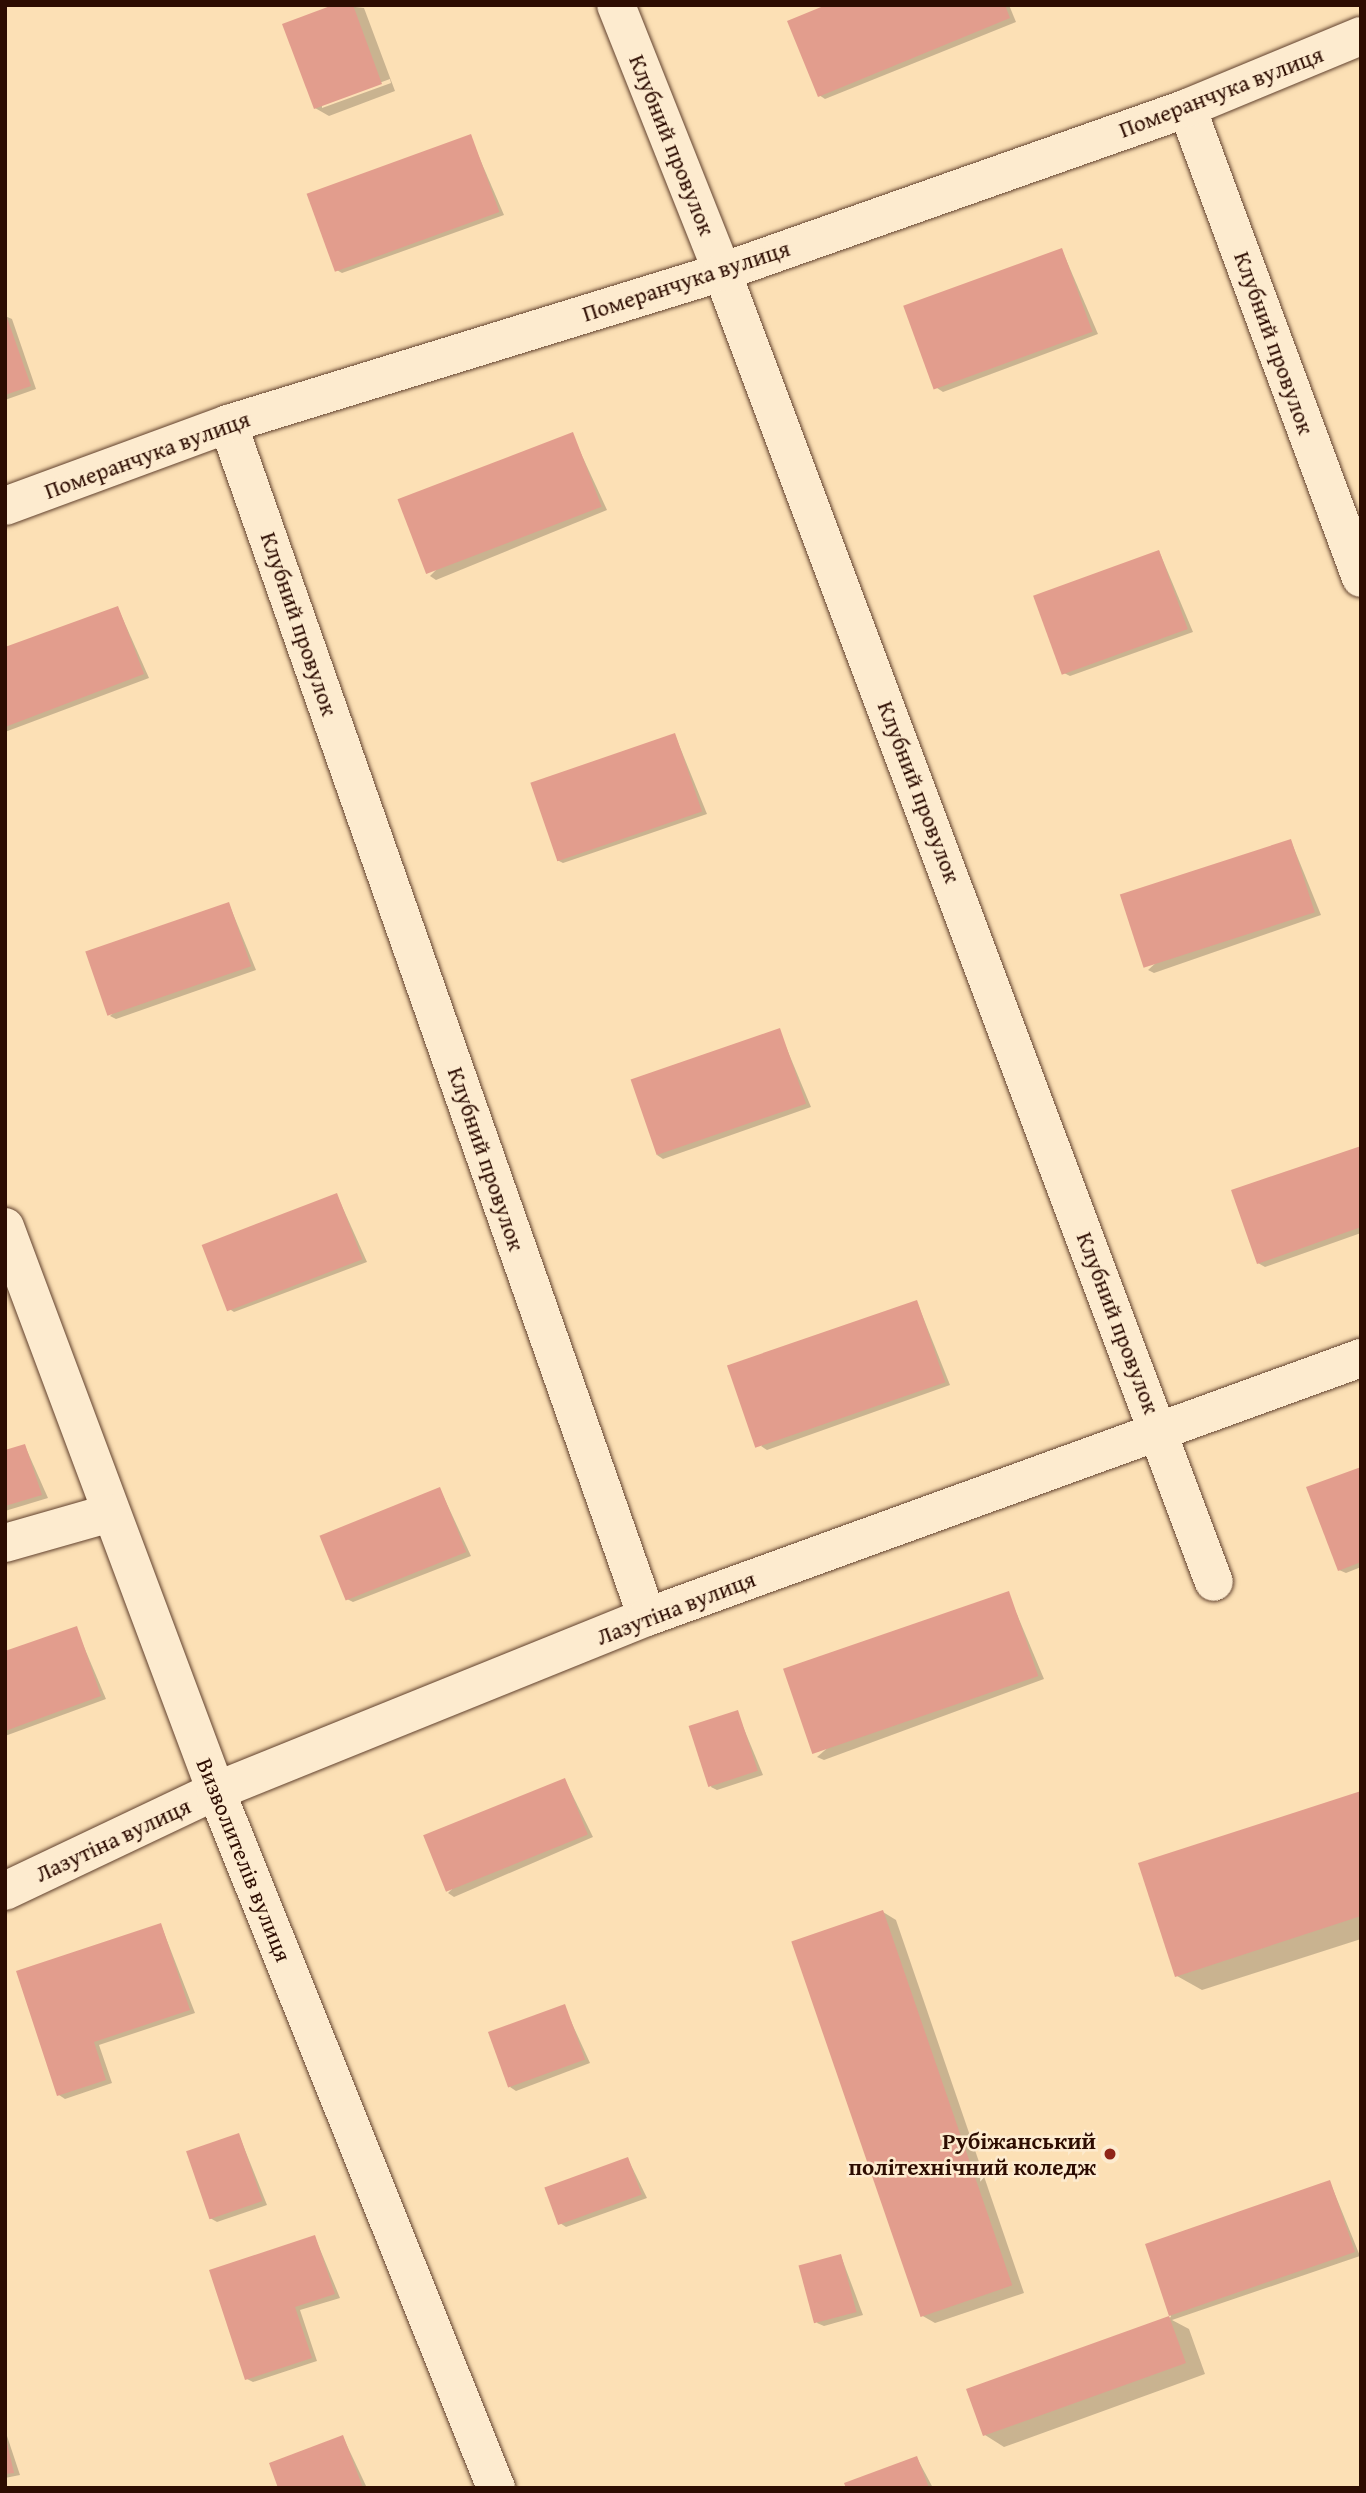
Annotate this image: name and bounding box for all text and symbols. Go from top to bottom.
street label: Померанчука вулиця [1115,40,1327,144]
street label: Клубний провулок [623,51,721,239]
street label: Померанчука вулиця [579,234,793,328]
street label: Клубний провулок [1228,248,1320,438]
street label: Померанчука вулиця [41,405,253,505]
street label: Клубний провулок [255,528,343,720]
street label: Клубний провулок [872,697,966,887]
street label: Клубний провулок [442,1063,530,1255]
street label: Клубний провулок [1071,1228,1165,1418]
street label: Лазутіна вулиця [593,1565,759,1651]
street label: Визволителів вулиця [191,1754,297,1966]
street label: Лазутіна вулиця [31,1792,195,1888]
place label: Рубіжанський політехнічний коледж [848,2127,1096,2181]
marker: Рубіжанський політехнічний коледж [1102,2146,1118,2162]

